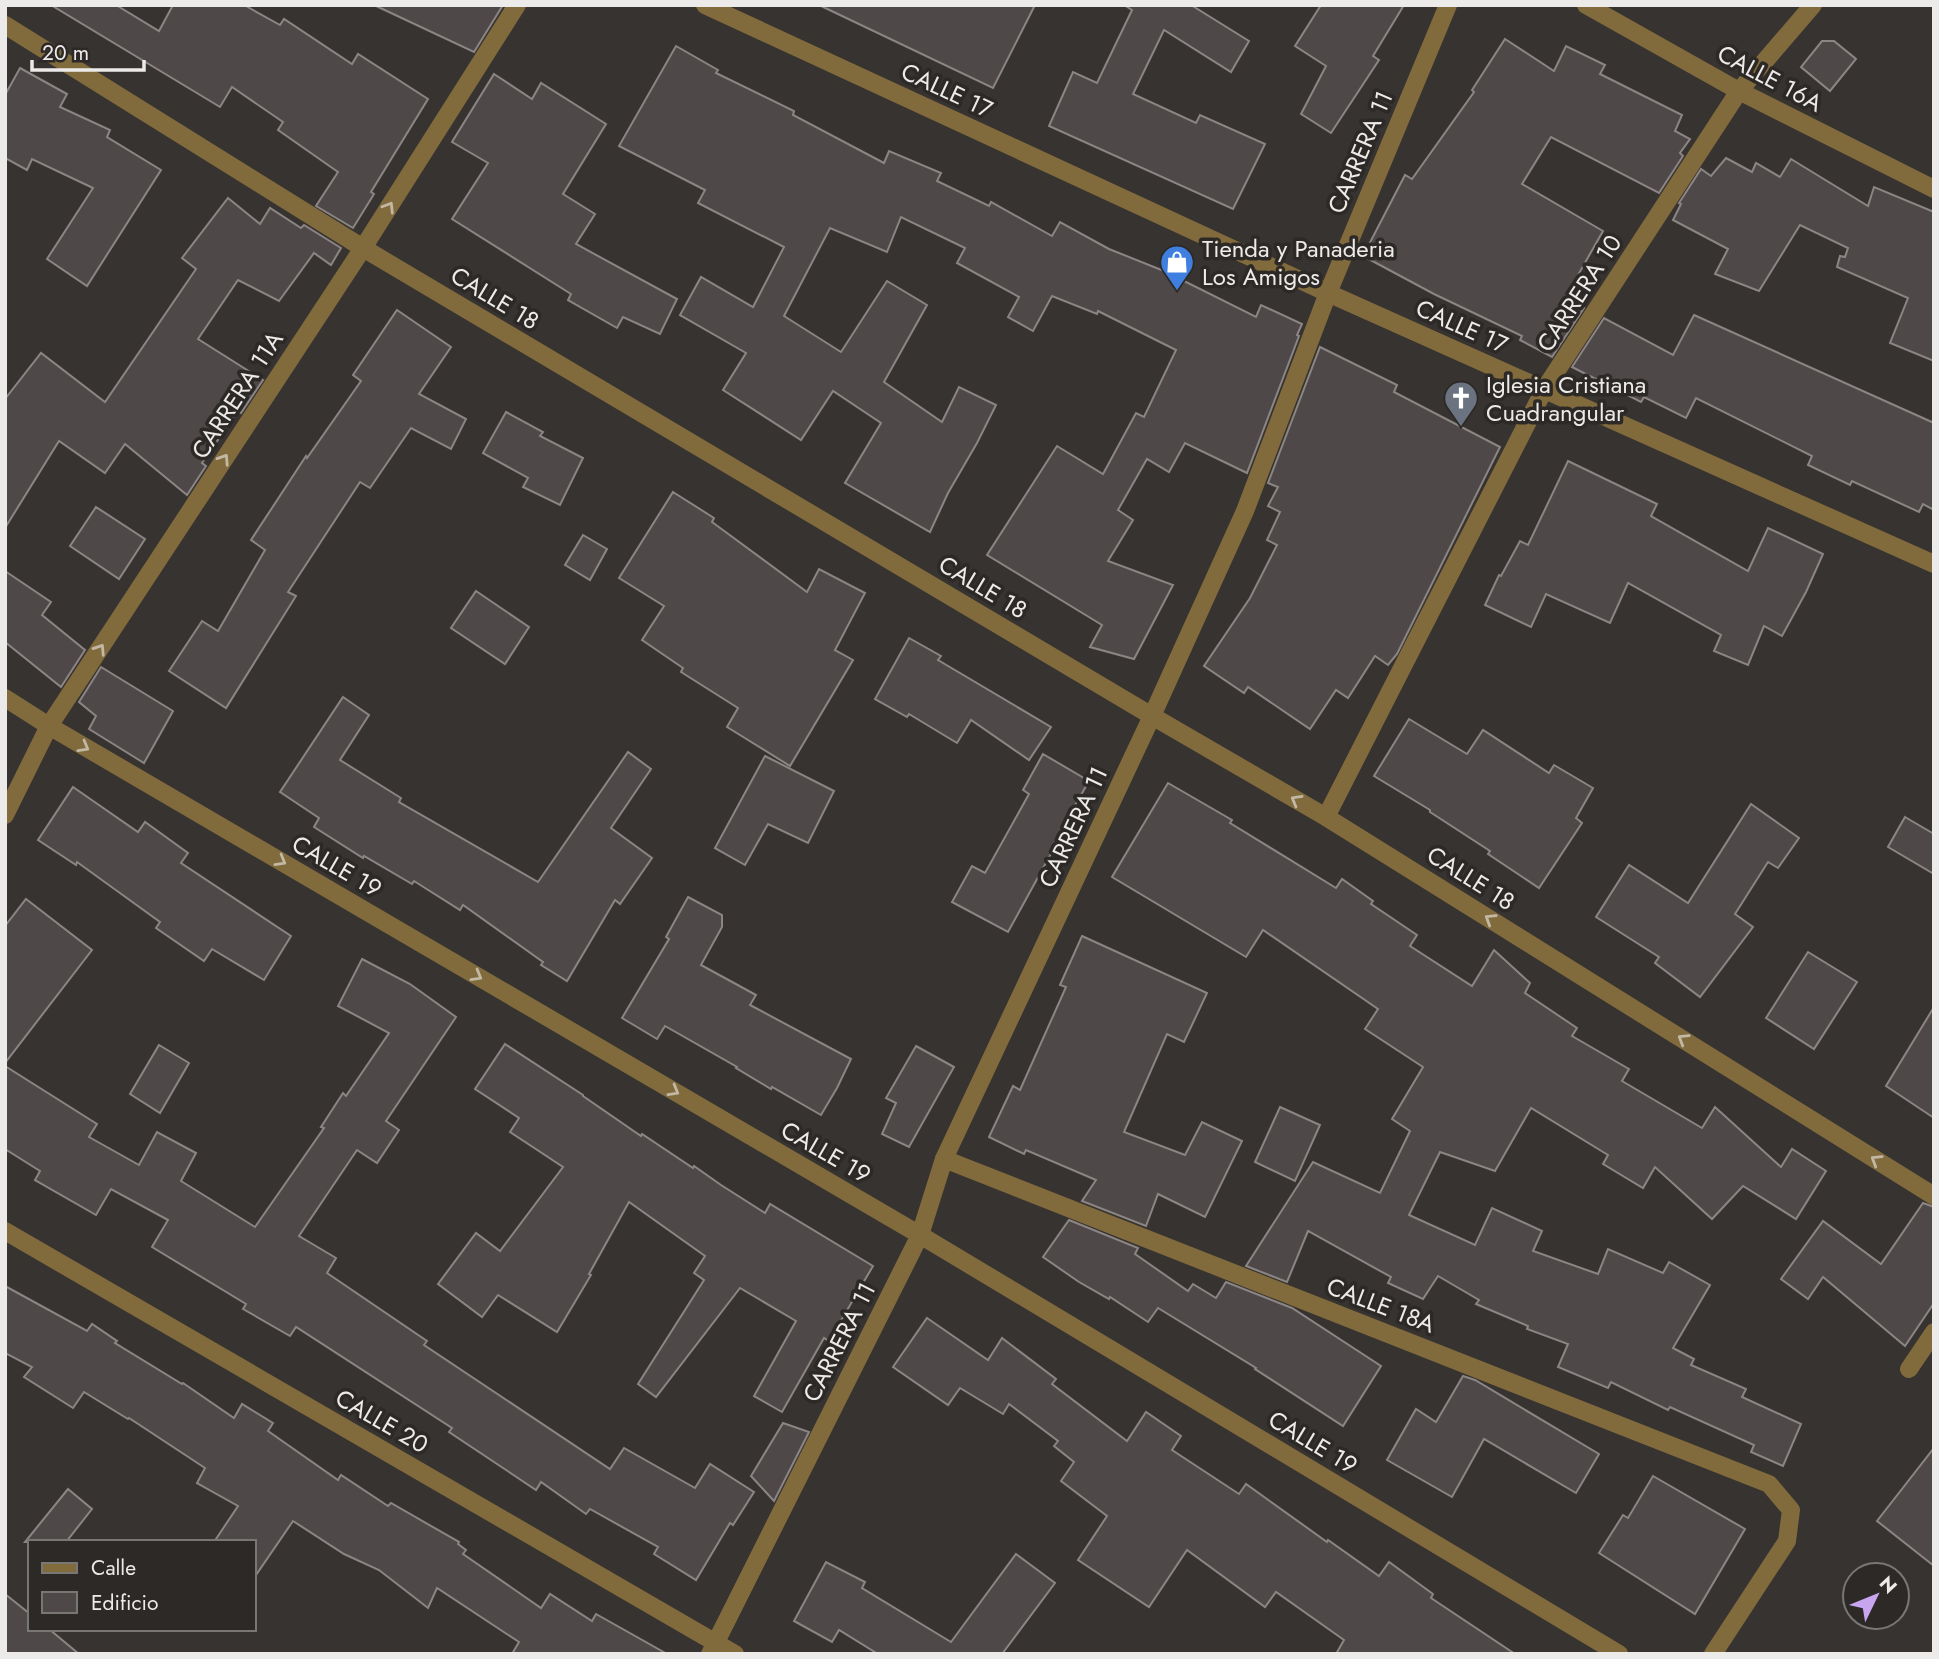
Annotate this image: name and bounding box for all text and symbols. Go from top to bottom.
scale bar [32,28,144,72]
street label: CALLE 16A [1711,36,1829,120]
text: 20 m [42,38,89,68]
street label: CALLE 17 [895,54,999,127]
street label: CARRERA 11 [1318,85,1402,219]
one-way arrow [380,201,393,214]
street label: CARRERA 10 [1528,227,1630,359]
place label: Tienda y Panaderia Los Amigos [1202,231,1395,294]
shop icon: Tienda y Panaderia Los Amigos [1158,243,1196,292]
street label: CALLE 18 [444,258,546,338]
street label: CALLE 17 [1410,290,1514,362]
street label: CARRERA 11A [183,324,292,466]
place label: Iglesia Cristiana Cuadrangular [1486,367,1646,430]
church icon: Iglesia Cristiana Cuadrangular [1442,379,1480,428]
one-way arrow [216,454,229,467]
street label: CALLE 18 [932,547,1034,627]
one-way arrow [91,644,104,657]
one-way arrow [77,738,90,751]
street label: CARRERA 11 [1030,761,1116,893]
one-way arrow [1291,795,1304,808]
street label: CALLE 19 [286,826,388,906]
street label: CALLE 18 [1420,837,1522,919]
one-way arrow [273,853,286,866]
one-way arrow [1484,914,1497,927]
one-way arrow [470,968,483,981]
one-way arrow [1677,1035,1690,1048]
one-way arrow [666,1083,679,1096]
street label: CALLE 19 [775,1112,877,1192]
one-way arrow [1870,1155,1883,1168]
street label: CALLE 18A [1322,1268,1440,1342]
street label: CARRERA 11 [794,1276,884,1408]
street label: CALLE 20 [329,1380,435,1462]
street label: CALLE 19 [1262,1402,1364,1482]
legend [28,1540,256,1631]
text: Calle [91,1553,136,1583]
north arrow [1841,1561,1911,1631]
text: N [1873,1570,1903,1599]
text: Edificio [91,1588,158,1618]

